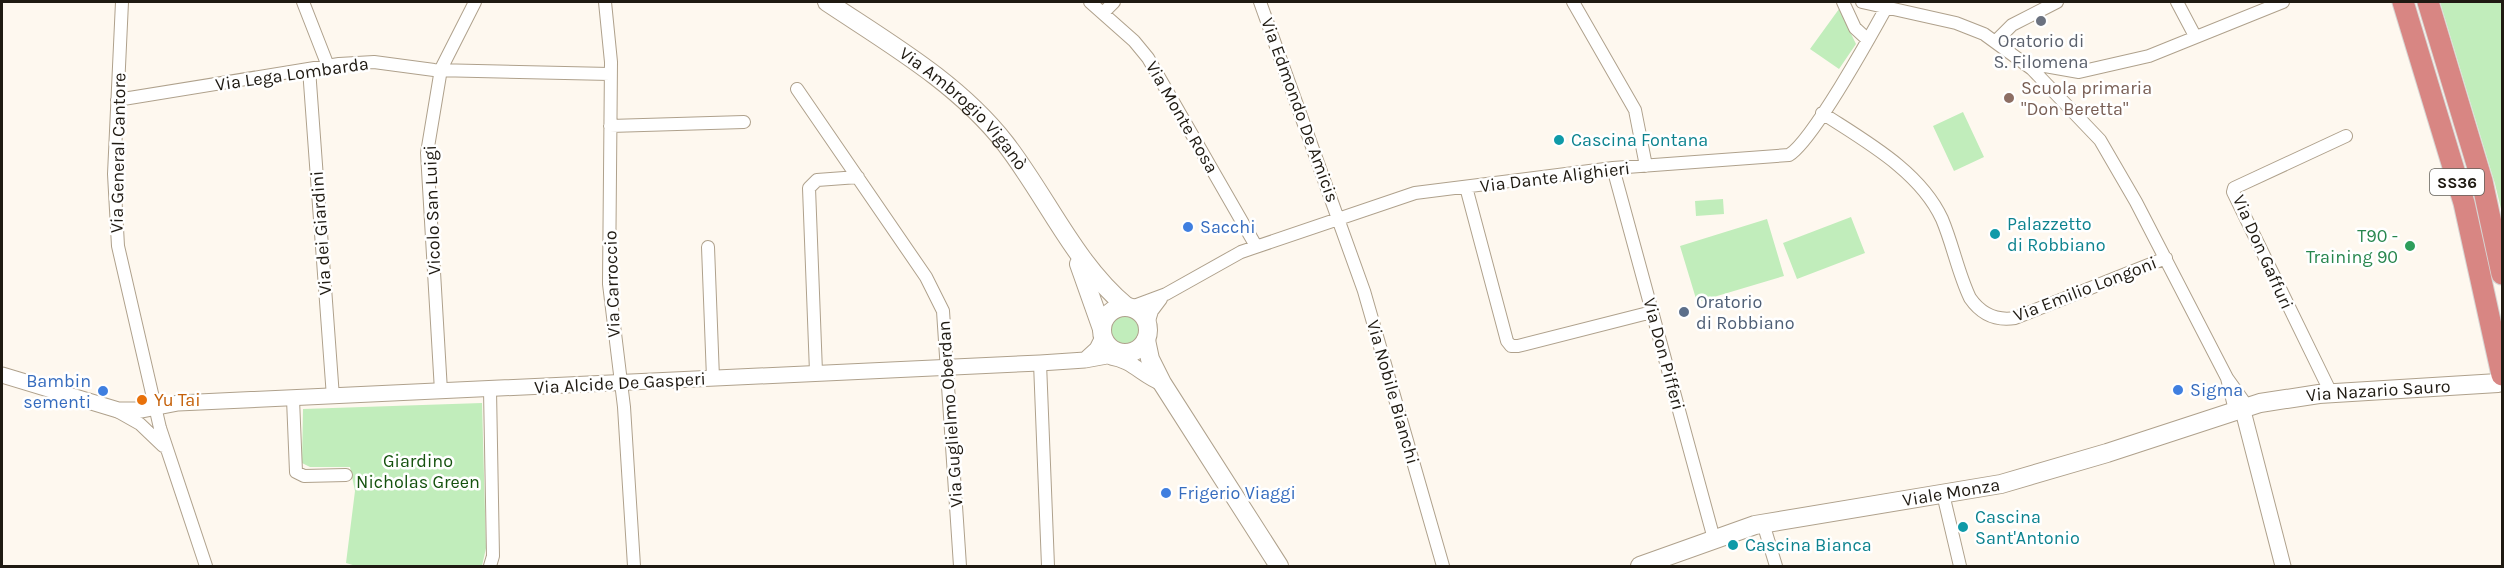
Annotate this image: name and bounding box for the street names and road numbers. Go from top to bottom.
street label: Via Edmondo De Amicis [1256,15,1344,205]
street label: Via Ambrogio Viganò [895,42,1032,174]
street label: Via Lega Lombarda [214,52,370,96]
street label: Via Monte Rosa [1141,57,1223,177]
street label: Via General Cantore [106,73,130,233]
street label: Vicolo San Luigi [419,145,445,275]
street label: Via Dante Alighieri [1479,157,1631,197]
road number: SS36 [2430,169,2484,195]
street label: Via dei Giardini [306,170,336,296]
street label: Via Don Gaffuri [2228,191,2298,313]
street label: Via Carroccio [599,230,625,338]
street label: Via Emilio Longoni [2010,252,2160,326]
street label: Via Don Pifferi [1638,295,1690,413]
street label: Via Nobile Bianchi [1362,317,1424,467]
street label: Via Guglielmo Oberdan [932,320,968,508]
street label: Via Alcide De Gasperi [534,368,706,398]
street label: Via Nazario Sauro [2305,375,2451,407]
street label: Viale Monza [1901,473,2002,511]

